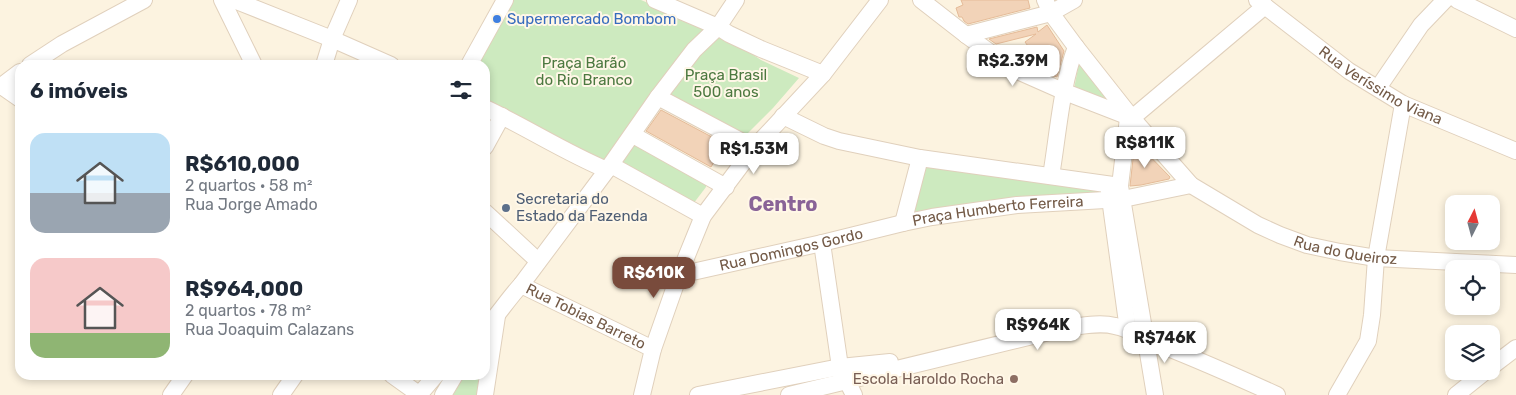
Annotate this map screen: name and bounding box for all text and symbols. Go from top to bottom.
place label: Supermercado Bombom [507,10,676,28]
marker: Supermercado Bombom [491,13,503,25]
street label: Rua Veríssimo Viana [1315,42,1445,128]
pin: R$2.39M [967,44,1059,87]
text: R$2.39M [978,51,1048,70]
park label: Praça Barão do Rio Branco [536,54,632,89]
park label: Praça Brasil 500 anos [685,66,767,101]
icon: filters [447,76,475,104]
text: 6 imóveis [30,78,128,103]
pin: R$811K [1104,126,1186,169]
pin: R$1.53M [708,132,800,175]
text: R$811K [1115,133,1175,152]
text: R$1.53M [720,139,788,158]
text: R$610,000 [185,151,300,176]
icon: home [70,153,130,213]
text: 2 quartos · 58 m² [185,176,312,195]
place label: Secretaria do Estado da Fazenda [516,190,648,225]
district label: Centro [748,192,818,216]
street label: Praça Humberto Ferreira [911,192,1084,230]
text: Rua Jorge Amado [185,195,318,214]
north arrow [1445,195,1500,250]
map controls [1445,195,1500,380]
marker: Secretaria do Estado da Fazenda [500,202,512,214]
street label: Rua Domingos Gordo [718,224,865,275]
street label: Rua do Queiroz [1291,232,1398,268]
pin: R$610K [613,256,695,299]
button: locate [1445,260,1500,315]
text: R$610K [623,263,685,282]
text: R$964,000 [185,276,303,301]
icon: home [70,278,130,338]
street label: Rua Tobias Barreto [523,280,649,353]
text: 2 quartos · 78 m² [185,301,311,320]
pin: R$964K [997,308,1079,351]
text: R$964K [1006,315,1070,334]
text: Rua Joaquim Calazans [185,320,354,339]
pin: R$746K [1124,322,1206,364]
button: layers [1445,325,1500,380]
text: R$746K [1134,328,1196,347]
place label: Escola Haroldo Rocha [853,370,1004,388]
marker: Escola Haroldo Rocha [1008,373,1020,385]

